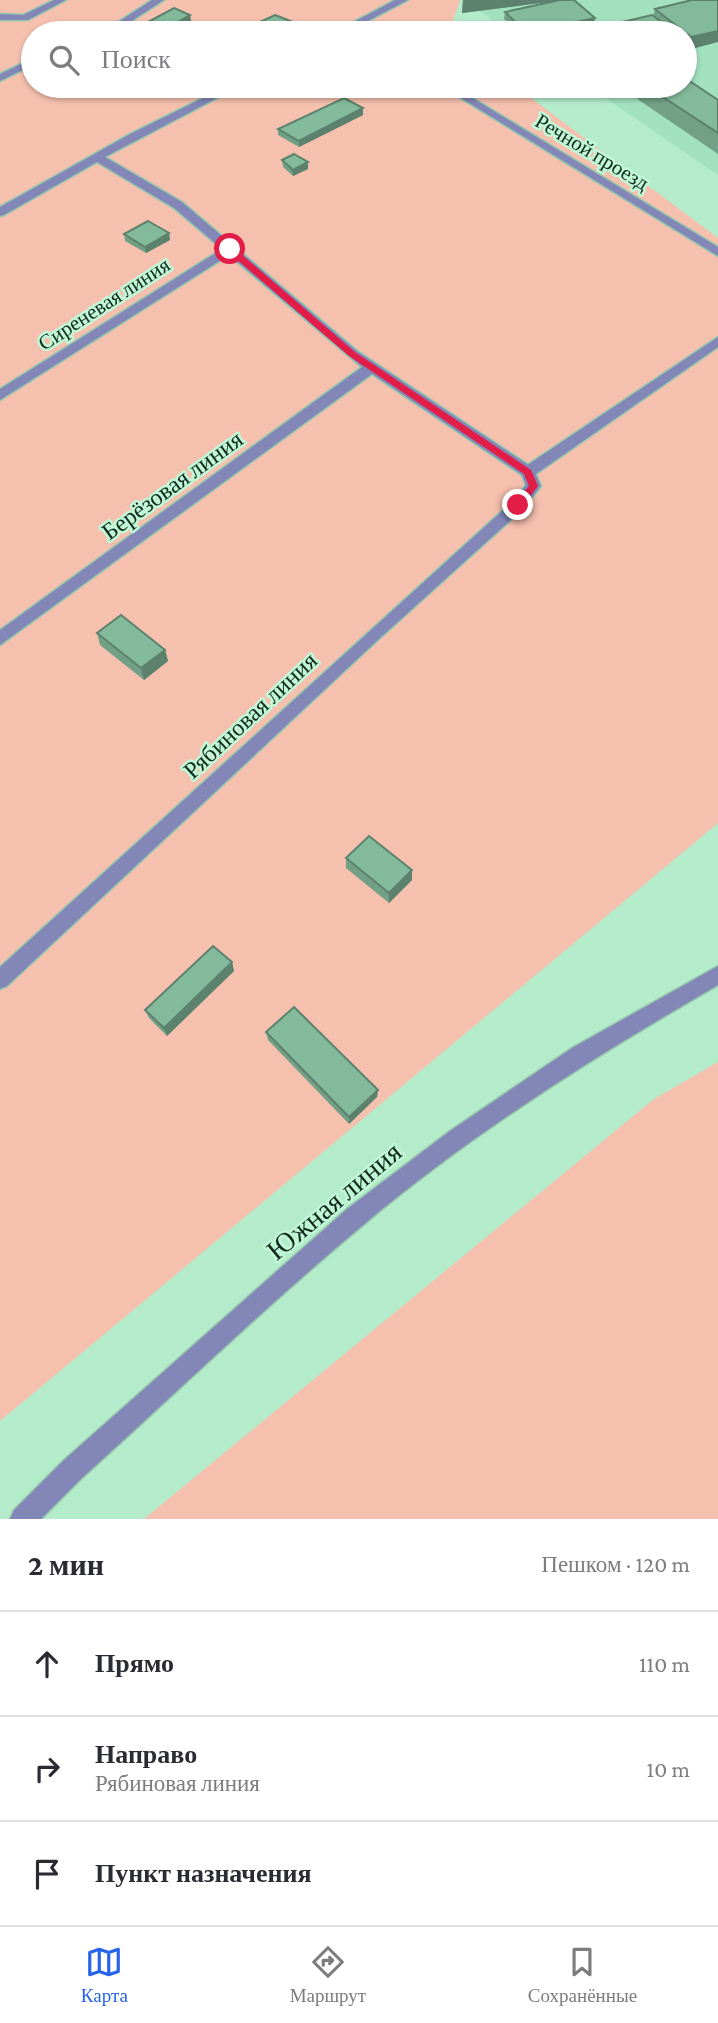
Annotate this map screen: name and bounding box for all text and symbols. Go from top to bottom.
search box [21,21,697,98]
icon: search [45,41,83,79]
text: Поиск [101,45,171,74]
street label: Речной проезд [531,109,653,195]
route start [214,233,245,264]
street label: Сиреневая линия [34,252,175,355]
street label: Берёзовая линия [96,425,248,545]
route end [502,489,533,520]
street label: Рябиновая линия [178,646,322,784]
street label: Южная линия [261,1136,408,1266]
text: 2 мин [28,1548,104,1581]
text: Пешком · 120 m [541,1551,690,1577]
icon: ahead [28,1645,66,1683]
text: Прямо [95,1649,174,1678]
text: 110 m [639,1651,690,1677]
text: Направо [95,1740,197,1769]
icon: right [28,1750,66,1788]
text: 10 m [647,1756,690,1782]
text: Рябиновая линия [95,1770,260,1796]
icon: arrive [28,1855,66,1893]
text: Пункт назначения [95,1859,312,1888]
tab: Карта [81,1943,128,2007]
tab: Маршрут [290,1943,366,2007]
tab: Сохранённые [528,1943,637,2007]

